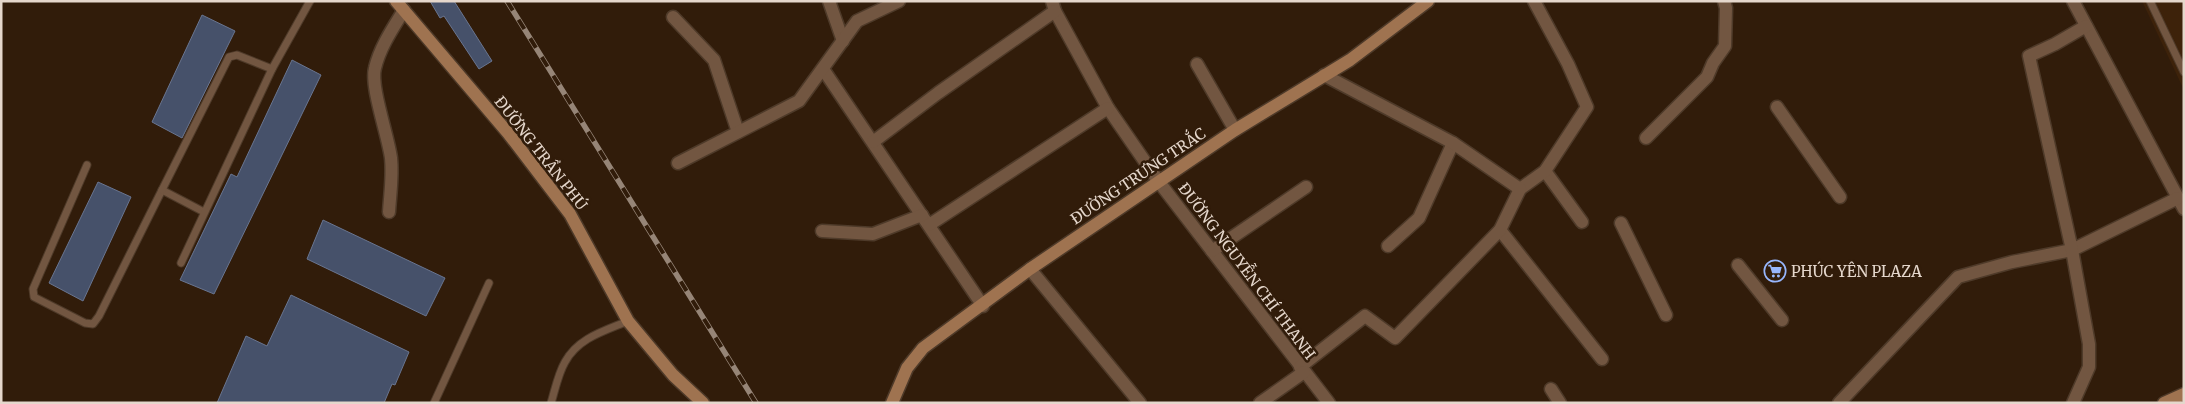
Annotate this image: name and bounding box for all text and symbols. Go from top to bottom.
street label: ĐƯỜNG TRẦN PHÚ [491,91,593,214]
street label: ĐƯỜNG TRƯNG TRẮC [1065,120,1209,228]
street label: ĐƯỜNG NGUYỄN CHÍ THANH [1174,177,1322,363]
supermarket icon: PHÚC YÊN PLAZA [1763,259,1787,283]
place label: PHÚC YÊN PLAZA [1791,261,1922,281]

